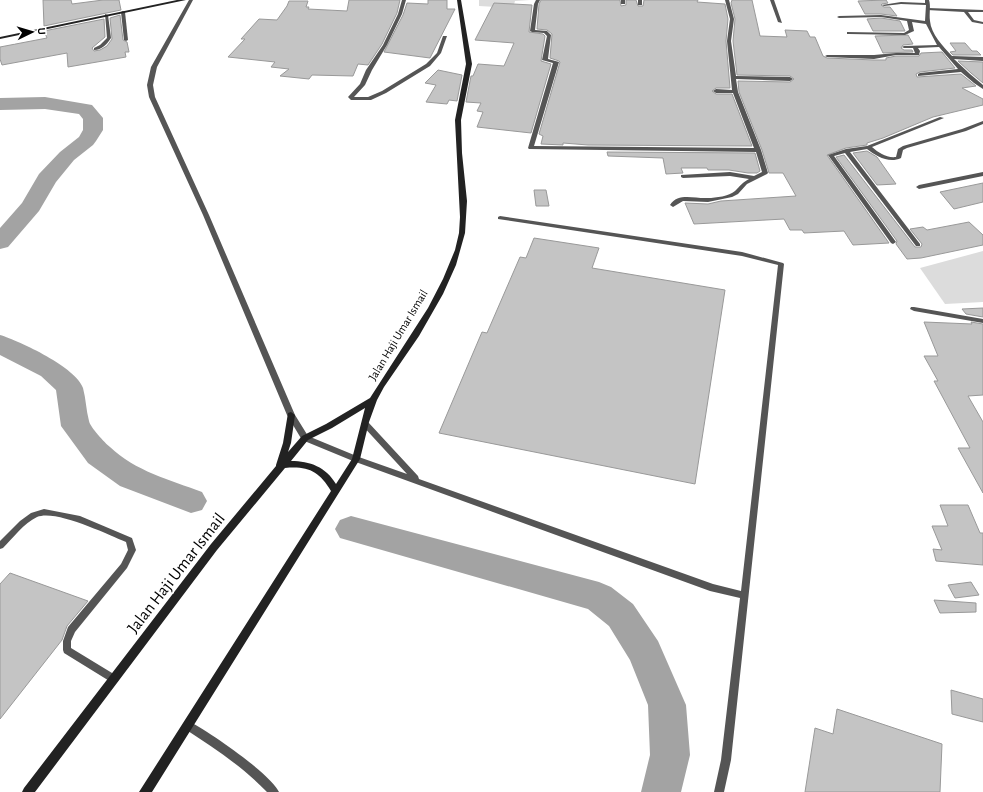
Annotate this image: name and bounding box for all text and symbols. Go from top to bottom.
north arrow [12,12,52,52]
text: U [36,27,47,35]
street label: Jalan Haji Umar Ismail [366,287,431,383]
street label: Jalan Haji Umar Ismail [124,510,229,637]

